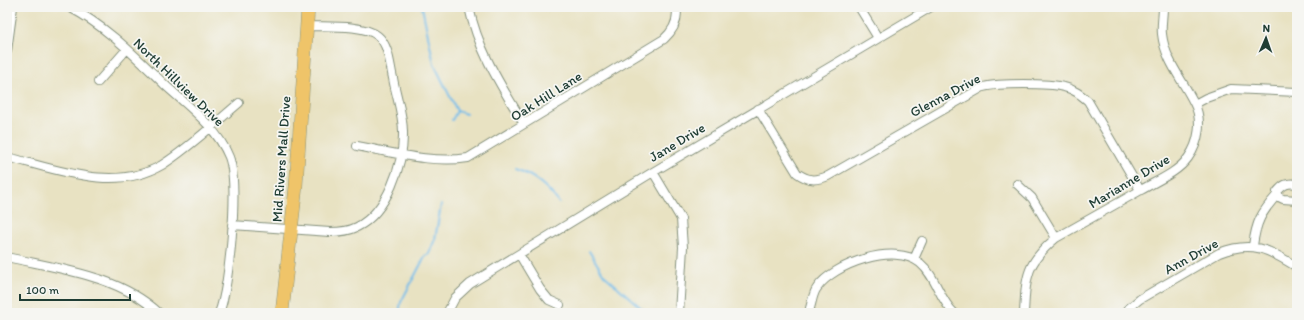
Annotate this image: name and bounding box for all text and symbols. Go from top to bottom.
north arrow [1246,18,1286,58]
text: N [1262,22,1270,35]
street label: North Hillview Drive [130,35,228,130]
street label: Oak Hill Lane [507,68,585,125]
street label: Glenna Drive [907,70,984,121]
street label: Mid Rivers Mall Drive [269,95,294,223]
street label: Jane Drive [646,119,709,166]
street label: Marianne Drive [1086,150,1173,212]
street label: Ann Drive [1161,235,1221,278]
scale bar [20,276,130,302]
text: 100 m [26,283,59,297]

